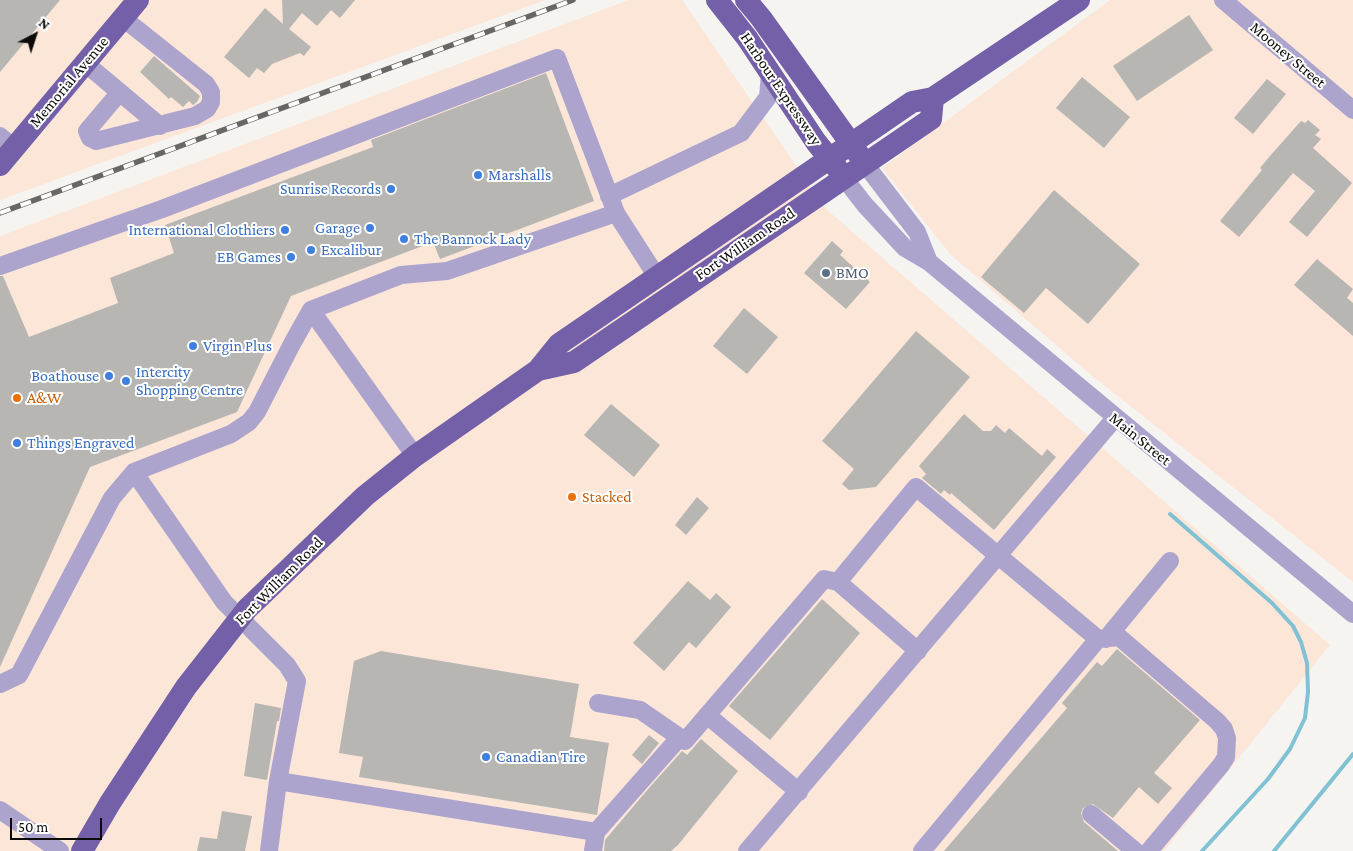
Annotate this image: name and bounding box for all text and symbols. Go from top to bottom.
north arrow [10,10,60,60]
text: N [36,14,53,33]
street label: Mooney Street [1246,18,1330,92]
street label: Harbour Expressway [736,29,826,149]
street label: Memorial Avenue [25,33,113,131]
place label: Marshalls [488,165,551,185]
marker: Marshalls [472,169,484,181]
place label: Sunrise Records [280,179,381,199]
marker: Sunrise Records [385,183,397,195]
street label: Fort William Road [691,204,799,284]
place label: Garage [315,218,360,238]
place label: International Clothiers [128,220,275,240]
marker: Garage [364,222,376,234]
marker: International Clothiers [279,224,291,236]
place label: The Bannock Lady [414,229,531,249]
marker: The Bannock Lady [398,233,410,245]
place label: Excalibur [321,240,382,260]
marker: Excalibur [305,244,317,256]
place label: EB Games [217,247,281,267]
marker: EB Games [285,251,297,263]
place label: BMO [836,263,869,283]
marker: BMO [820,267,832,279]
place label: Virgin Plus [203,336,272,356]
marker: Virgin Plus [187,340,199,352]
place label: Intercity Shopping Centre [136,362,243,400]
place label: Boathouse [31,366,99,386]
marker: Boathouse [103,370,115,382]
marker: Intercity Shopping Centre [120,375,132,387]
place label: A&W [27,388,62,408]
marker: A&W [11,392,23,404]
street label: Main Street [1105,408,1175,470]
place label: Things Engraved [27,433,134,453]
marker: Things Engraved [11,437,23,449]
place label: Stacked [582,487,632,507]
marker: Stacked [566,491,578,503]
street label: Fort William Road [231,533,327,629]
place label: Canadian Tire [496,747,586,767]
marker: Canadian Tire [480,751,492,763]
scale bar [12,808,105,840]
text: 50 m [18,819,48,835]

